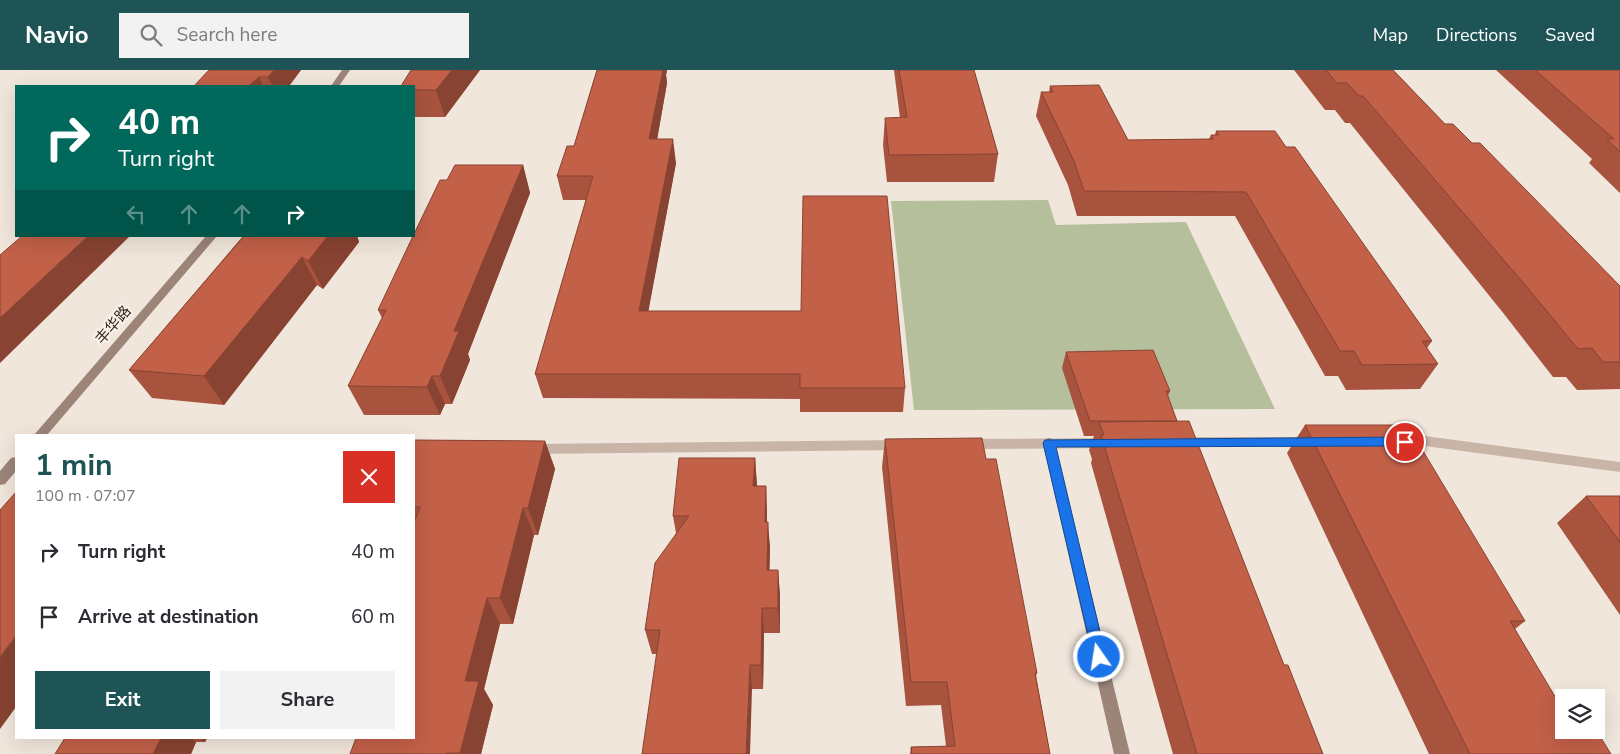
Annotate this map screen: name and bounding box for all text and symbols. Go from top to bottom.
search box [119,13,469,58]
text: Navio [25,19,89,51]
icon: search [137,21,165,49]
text: Search here [177,22,277,48]
text: Map [1373,23,1408,47]
text: Directions [1436,23,1517,47]
text: Saved [1545,23,1595,47]
text: 40 m [118,99,200,146]
icon: right [35,105,100,170]
text: Turn right [118,144,214,174]
icon: left [122,200,150,228]
icon: ahead [175,200,203,228]
icon: ahead [228,200,256,228]
icon: right [281,200,309,228]
street label: 丰华路 [91,301,135,349]
pin [1384,421,1426,463]
icon: arrive [1391,428,1419,456]
text: 1 min [35,445,113,486]
button: close [343,451,395,503]
text: 100 m · 07:07 [35,485,136,507]
icon: right [35,538,63,566]
text: Turn right [78,539,165,565]
text: 40 m [351,539,395,565]
icon: arrive [35,603,63,631]
text: Arrive at destination [78,604,259,630]
text: 60 m [351,604,395,630]
position arrow [1072,630,1124,682]
button: Exit [35,671,210,729]
button: Share [220,671,395,729]
map controls [1555,689,1605,739]
button: layers [1555,689,1605,739]

